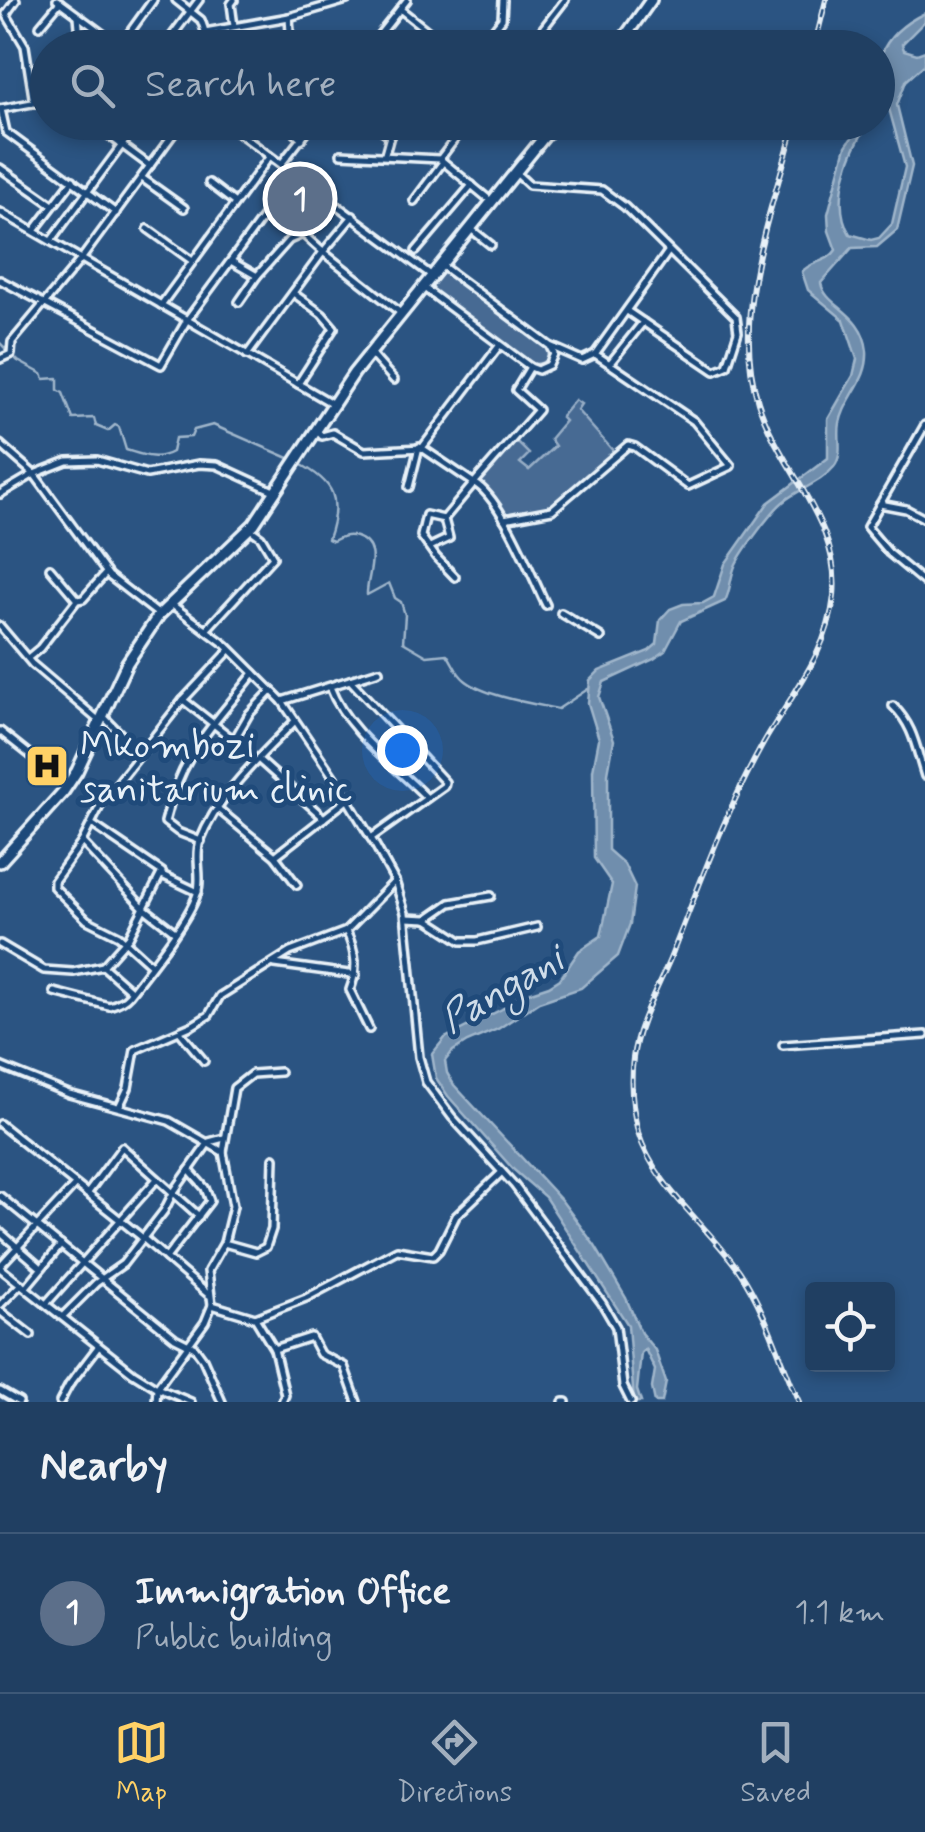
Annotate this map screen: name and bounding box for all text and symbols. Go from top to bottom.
search box [30,30,895,140]
icon: search [65,58,120,113]
text: Search here [145,61,336,110]
pin: 1 [268,162,332,236]
place label: Mkombozi sanitarium clinic [80,722,352,815]
your location [377,725,428,776]
hospital icon: Mkombozi sanitarium clinic [24,743,70,789]
water label: Pangani [432,932,580,1050]
map controls [805,1282,895,1372]
button: locate [805,1282,895,1372]
text: Nearby [40,1440,168,1495]
text: Immigration Office [135,1568,451,1617]
text: 1 [65,1592,80,1634]
text: 1.1 km [794,1592,885,1634]
text: Public building [135,1617,332,1659]
tab: Map [114,1715,169,1812]
tab: Directions [397,1715,512,1812]
tab: Saved [740,1715,811,1812]

